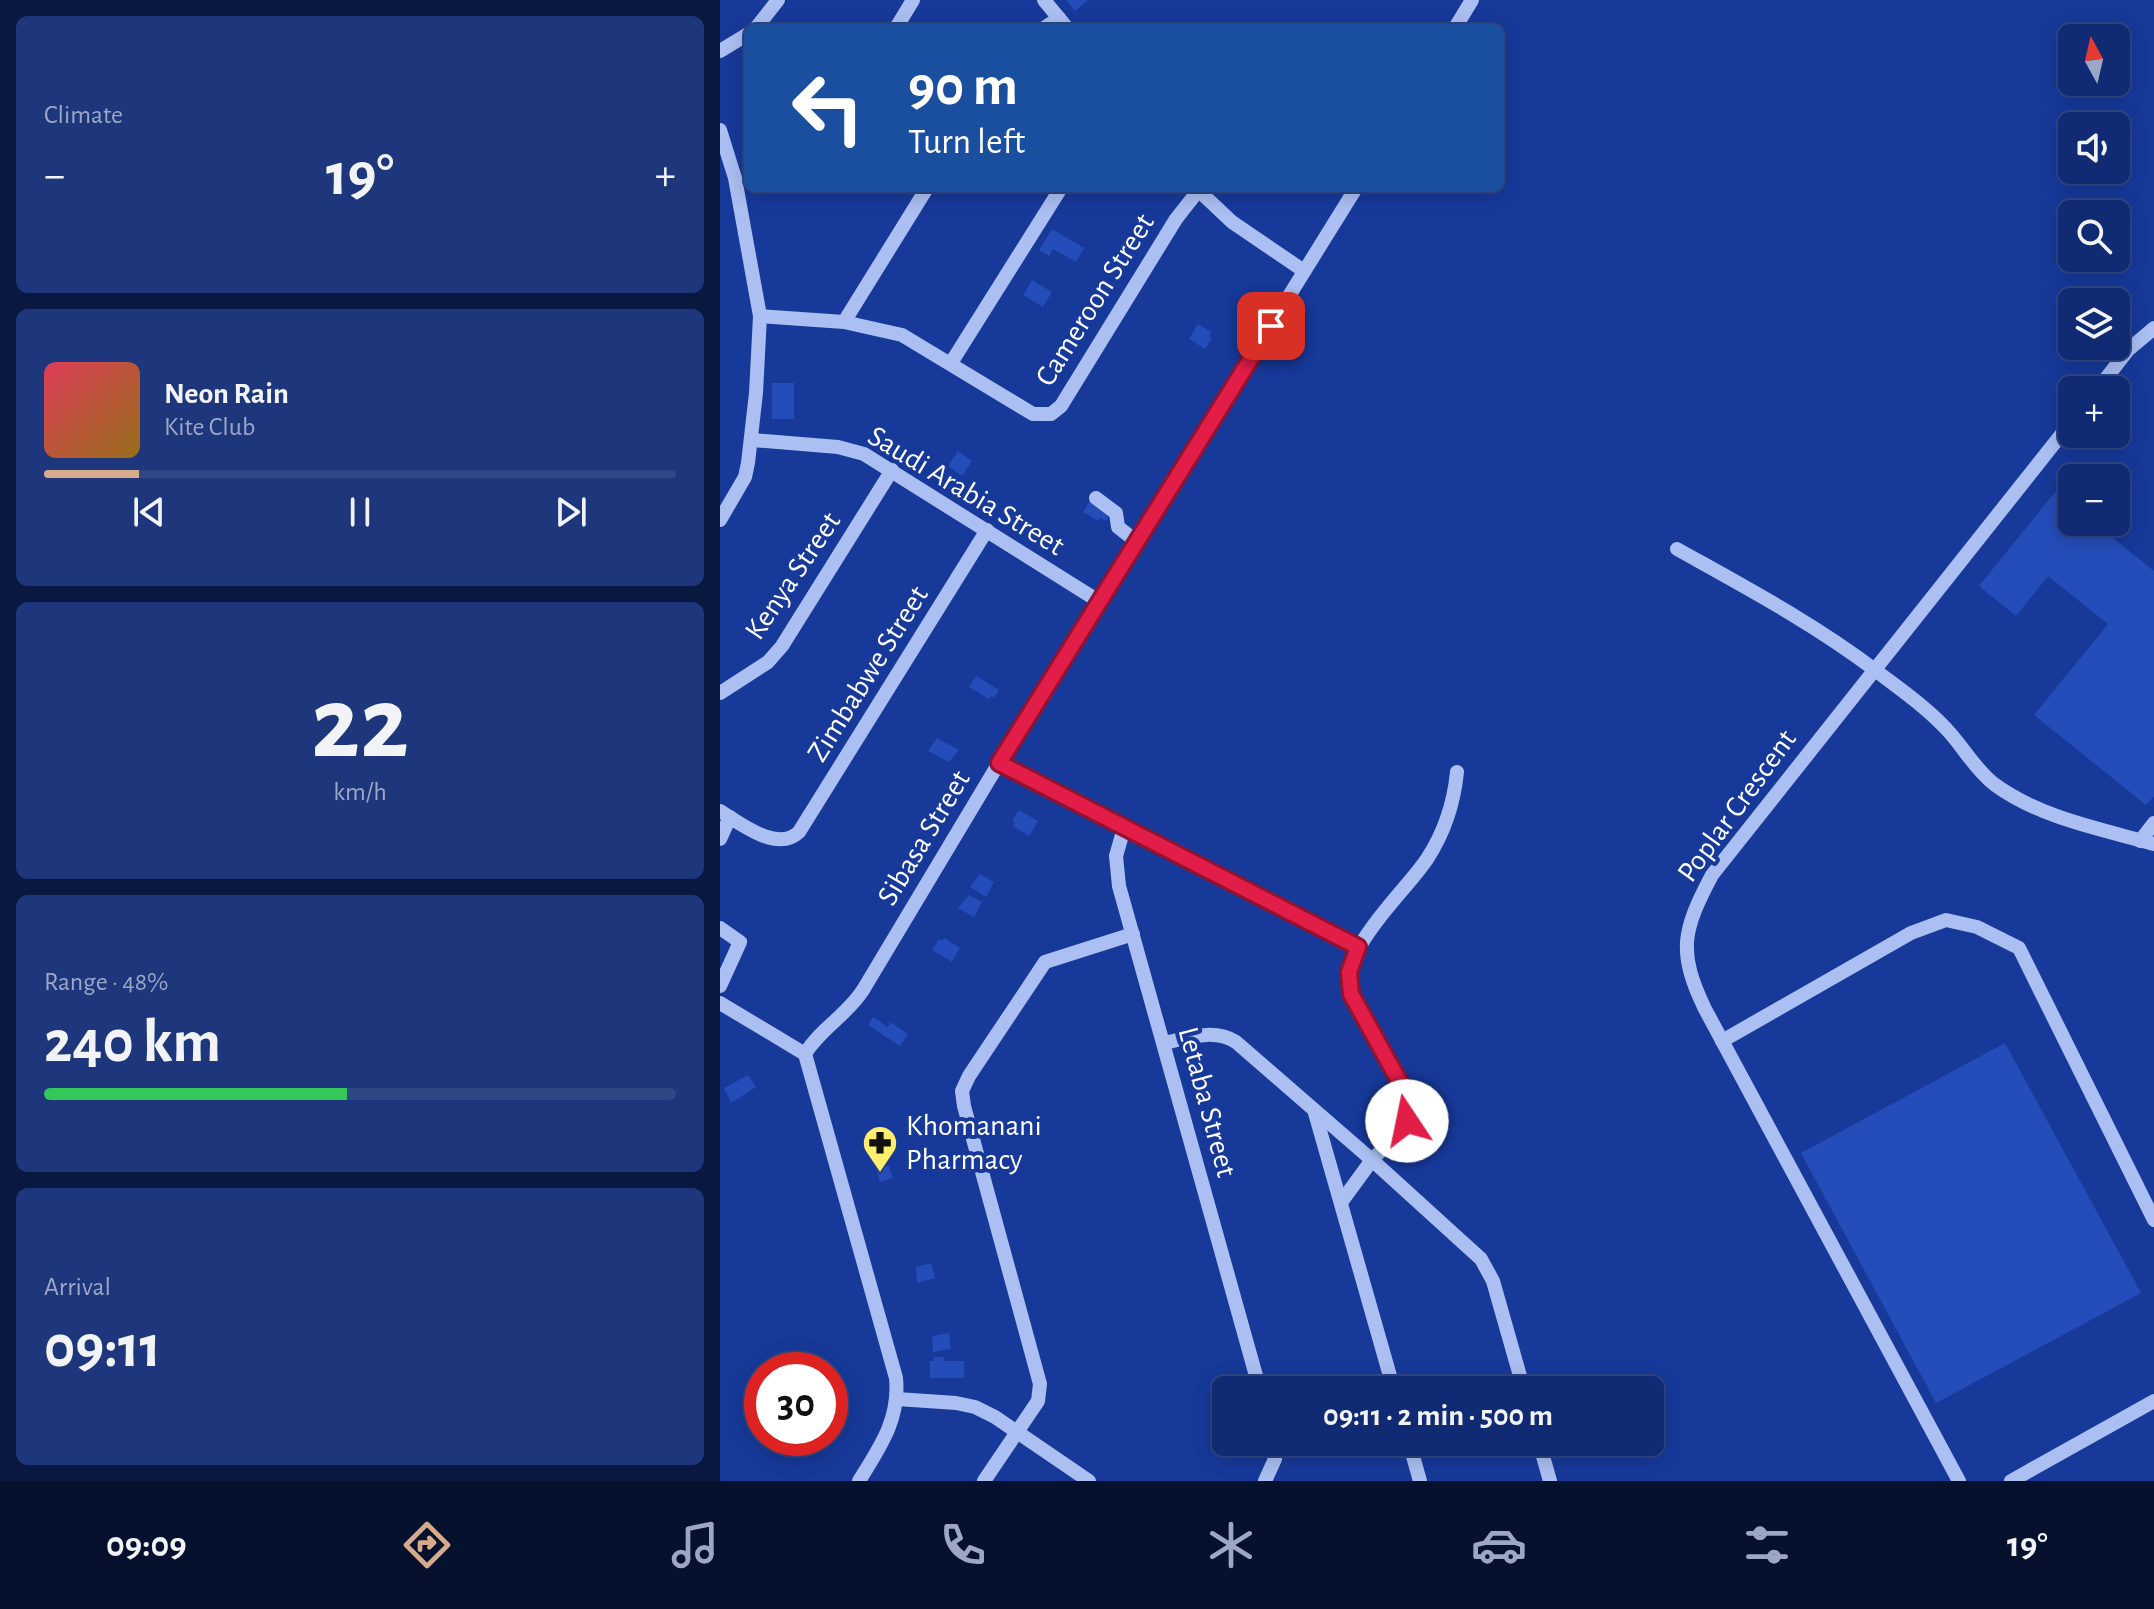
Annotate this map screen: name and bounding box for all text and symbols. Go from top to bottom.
north arrow [2058,24,2130,96]
map controls [2058,24,2130,536]
icon: left [776,56,880,160]
text: 90 m [908,59,1018,115]
text: Climate [44,102,123,128]
button: sound [2058,112,2130,184]
text: Turn left [908,124,1025,160]
text: 19° [326,146,394,206]
text: − [44,154,65,198]
text: + [655,154,676,198]
button: search [2058,200,2130,272]
street label: Cameroon Street [1030,208,1160,391]
button: layers [2058,288,2130,360]
pin [1237,292,1305,360]
icon: arrive [1249,304,1293,348]
button: + [2058,376,2130,448]
text: Neon Rain [164,379,289,409]
text: Kite Club [164,414,255,440]
street label: Saudi Arabia Street [863,421,1070,561]
button: − [2058,464,2130,536]
icon: previous [127,490,171,534]
icon: pause [338,490,382,534]
icon: next [549,490,593,534]
street label: Kenya Street [740,507,847,645]
street label: Zimbabwe Street [802,581,934,767]
text: 22 [311,673,409,777]
street label: Poplar Crescent [1672,724,1802,888]
street label: Sibasa Street [872,765,976,911]
text: km/h [333,779,387,805]
text: Range · 48% [44,969,169,995]
text: 240 km [44,1013,221,1073]
street label: Letaba Street [1173,1024,1242,1181]
position arrow [1365,1079,1449,1163]
place label: Khomanani Pharmacy [906,1111,1042,1175]
pharmacy icon: Khomanani Pharmacy [861,1124,899,1174]
text: Arrival [44,1274,111,1300]
text: 09:11 [44,1318,161,1378]
speed limit sign: 30 [744,1352,848,1456]
text: 09:11 · 2 min · 500 m [1323,1401,1553,1431]
icon: directions [399,1517,455,1573]
icon: music [667,1517,723,1573]
icon: phone [935,1517,991,1573]
icon: climate [1203,1517,1259,1573]
icon: car [1471,1517,1527,1573]
icon: filters [1739,1517,1795,1573]
text: 09:09 [106,1527,187,1563]
text: 19° [2007,1527,2048,1563]

